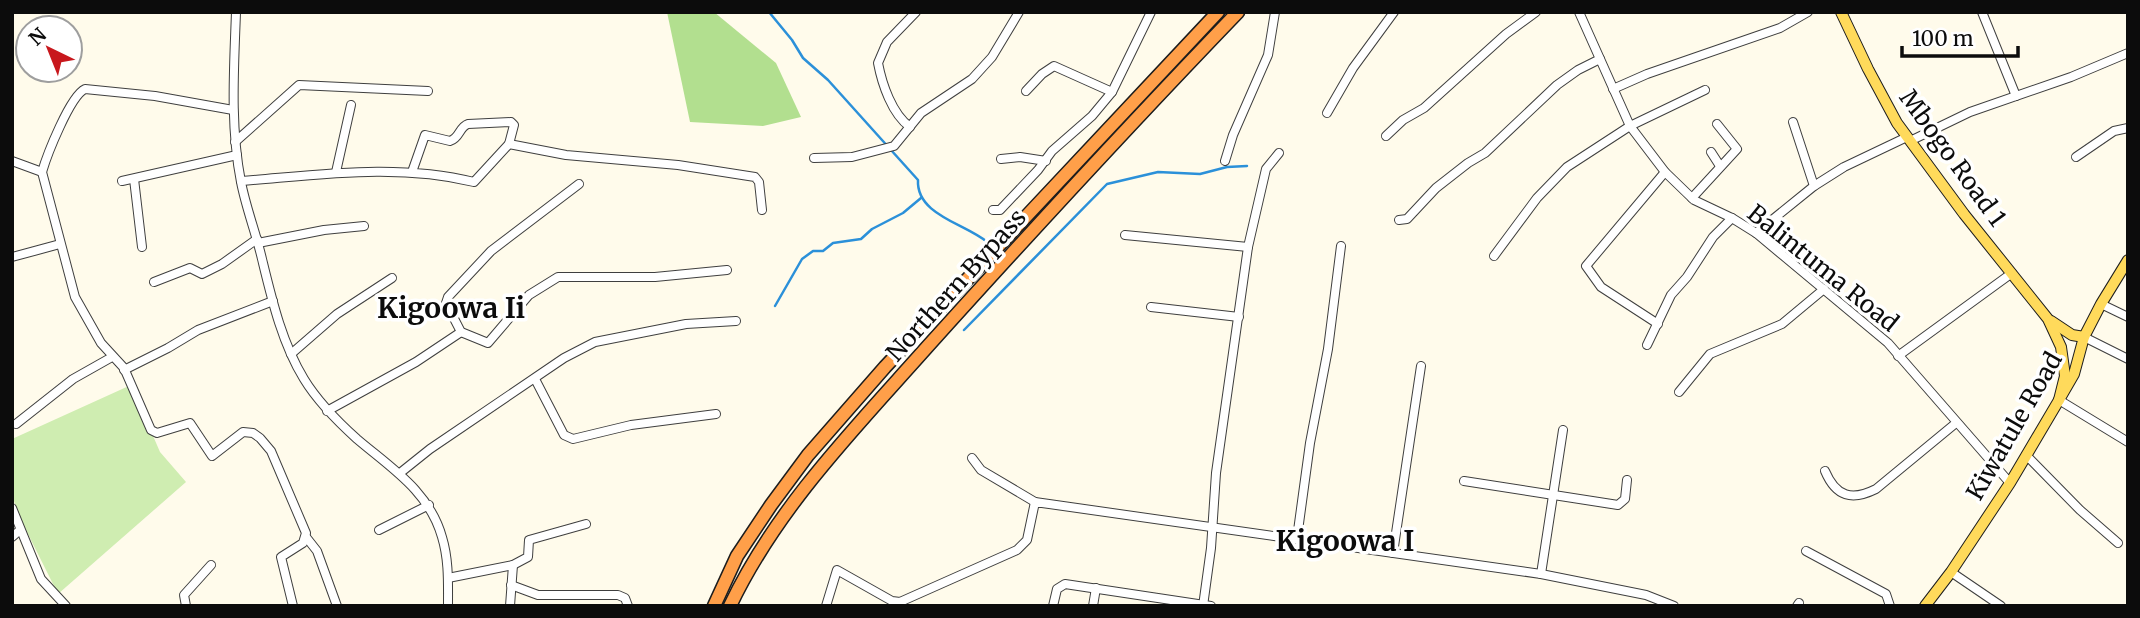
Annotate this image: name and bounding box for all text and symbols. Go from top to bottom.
north arrow [14,14,84,84]
scale bar [1902,14,2018,58]
text: N [24,23,51,50]
text: 100 m [1912,25,1974,52]
street label: Mbogo Road 1 [1893,83,2013,233]
street label: Balintuma Road [1741,198,1905,338]
street label: Northern Bypass [879,202,1033,368]
district label: Kigoowa Ii [377,290,525,326]
street label: Kiwatule Road [1959,346,2069,506]
district label: Kigoowa I [1276,523,1414,559]

